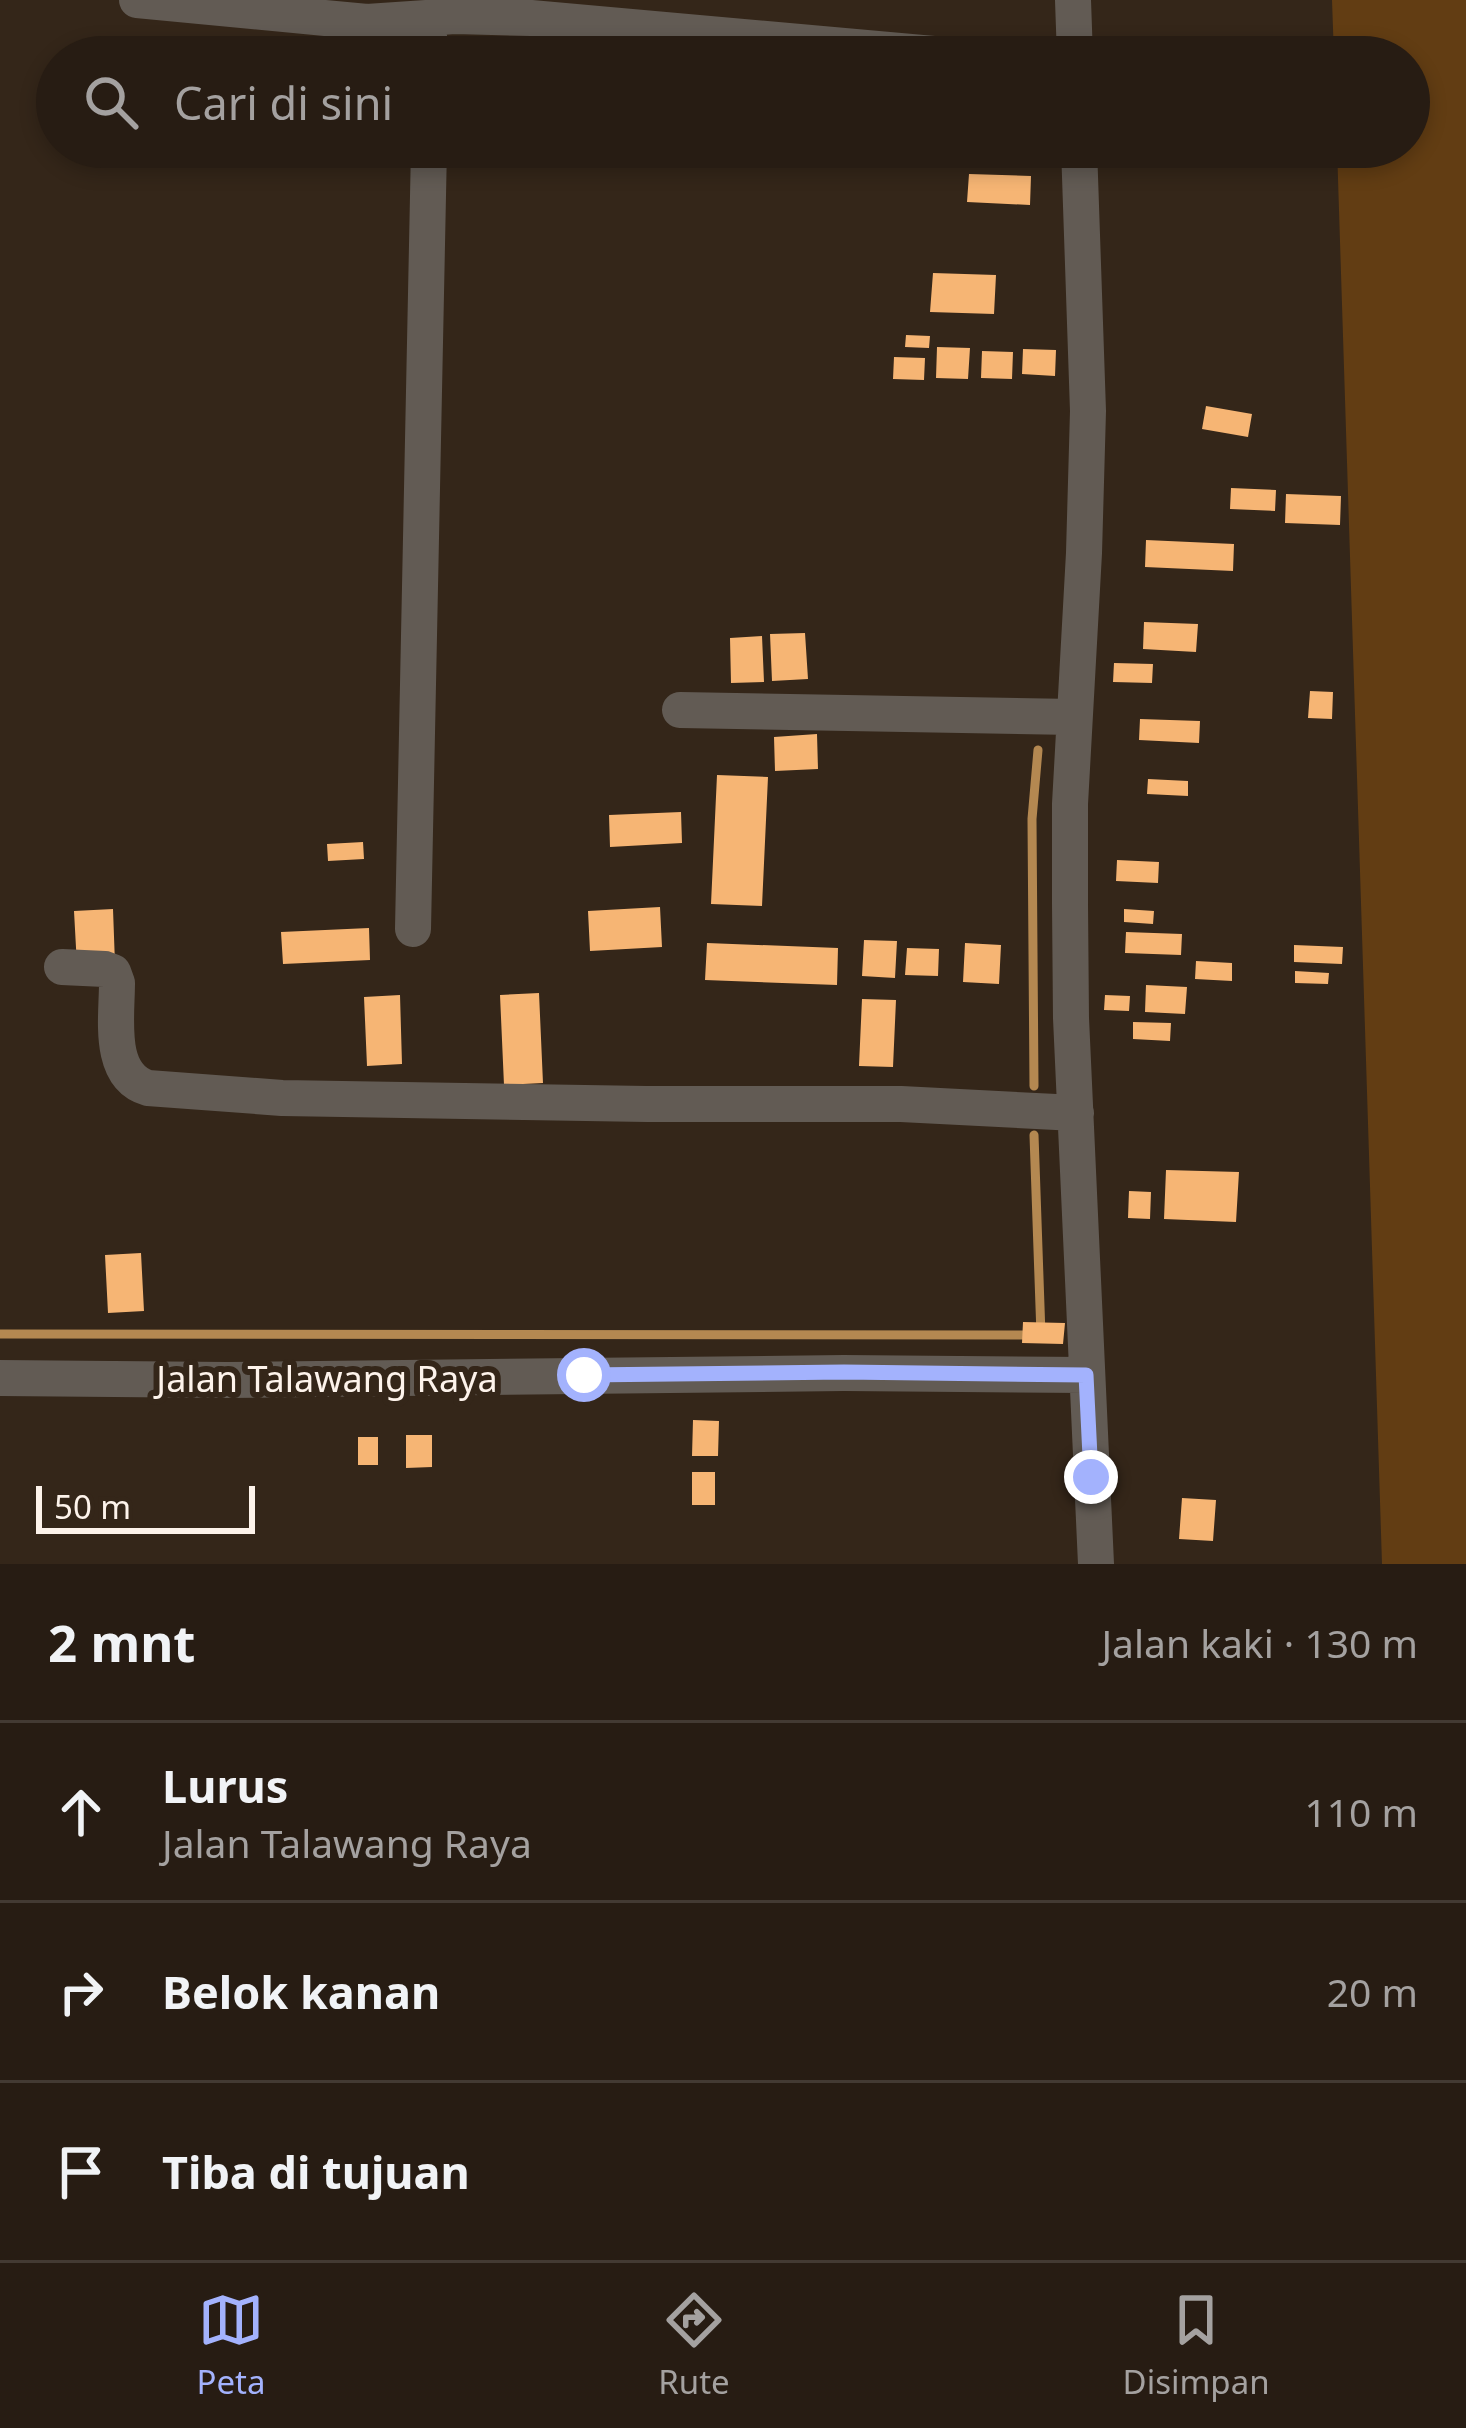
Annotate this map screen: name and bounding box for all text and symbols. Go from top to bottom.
search box [36,36,1430,168]
icon: search [78,69,144,135]
text: Cari di sini [174,72,393,133]
route start [557,1348,611,1402]
street label: Jalan Talawang Raya [153,1354,498,1403]
route end [1064,1450,1118,1504]
scale bar [36,1480,255,1533]
text: 50 m [54,1484,131,1529]
text: 2 mnt [48,1607,195,1677]
text: Jalan kaki · 130 m [1101,1616,1418,1669]
text: Lurus [162,1755,288,1816]
icon: ahead [48,1779,114,1845]
text: 110 m [1304,1785,1418,1838]
text: Jalan Talawang Raya [162,1816,532,1869]
icon: right [48,1959,114,2025]
text: Belok kanan [162,1961,440,2022]
text: 20 m [1327,1965,1418,2018]
icon: arrive [48,2139,114,2205]
text: Tiba di tujuan [162,2141,470,2202]
tab: Peta [196,2287,265,2404]
tab: Rute [658,2287,730,2404]
tab: Disimpan [1123,2287,1270,2404]

